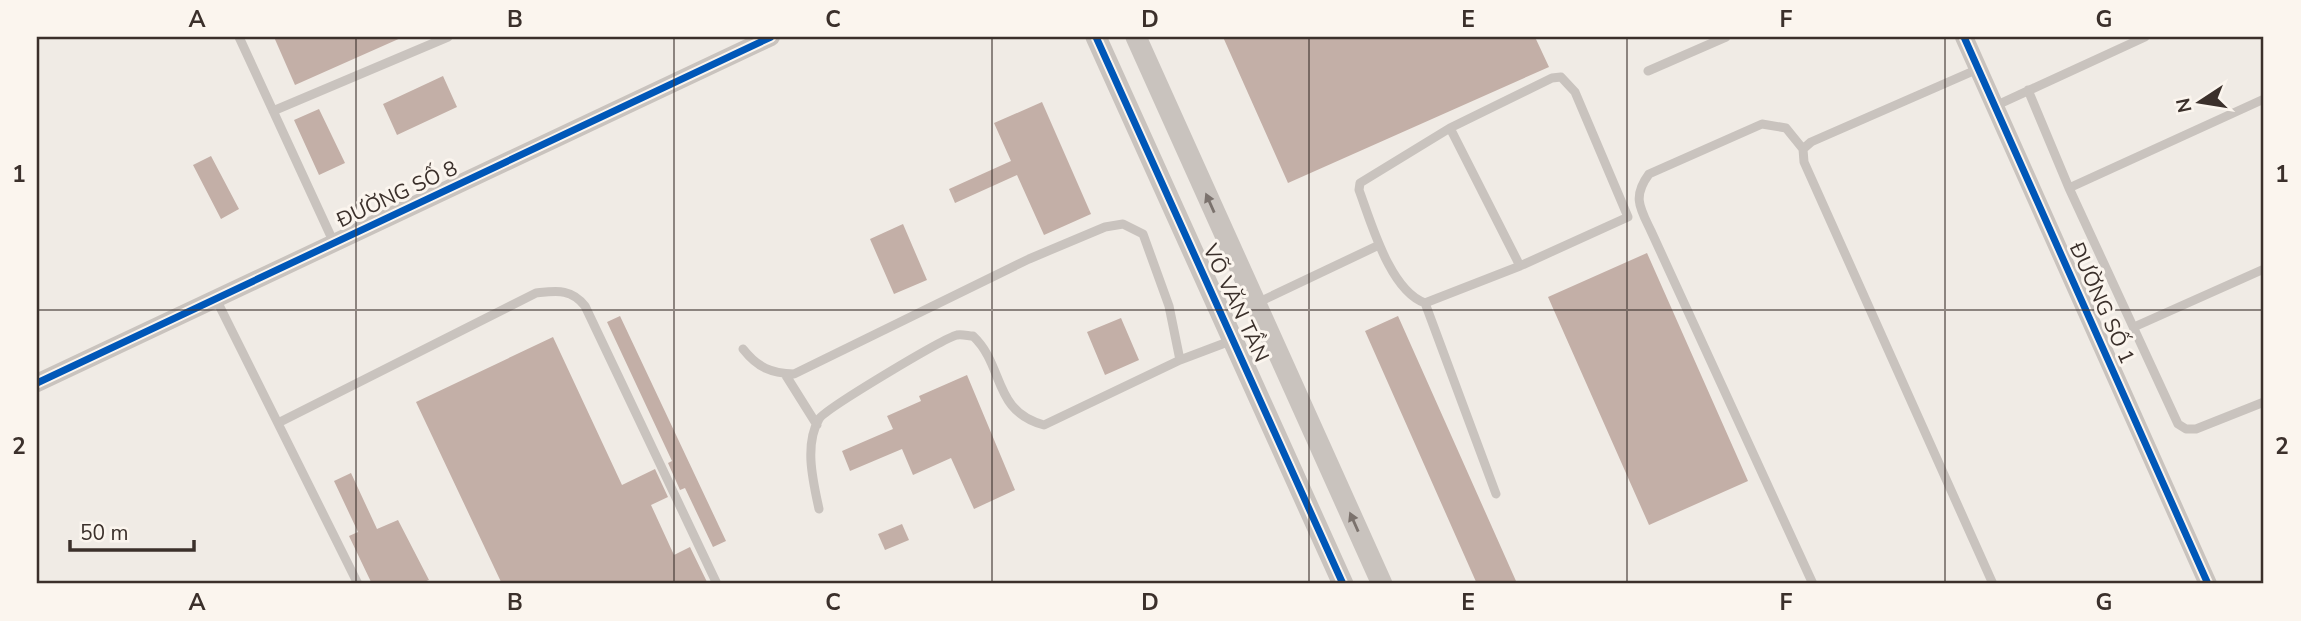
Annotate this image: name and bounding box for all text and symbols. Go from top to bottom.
text: A [188,4,206,35]
text: B [507,4,523,35]
text: C [825,4,841,35]
text: D [1141,4,1159,35]
text: E [1461,4,1475,35]
text: F [1780,4,1793,35]
text: G [2096,4,2112,35]
north arrow [2164,66,2234,136]
text: N [2170,96,2199,115]
street label: ĐƯỜNG SỐ 8 [330,152,462,235]
text: 1 [12,159,26,190]
text: 1 [2275,159,2289,190]
one-way arrow [1204,193,1216,213]
street label: ĐƯỜNG SỐ 1 [2062,236,2143,368]
street label: VÕ VĂN TẦN [1196,238,1277,367]
text: 2 [12,431,26,462]
text: 2 [2275,431,2289,462]
scale bar [70,509,194,553]
one-way arrow [1348,512,1360,532]
text: 50 m [80,519,129,547]
text: A [188,587,206,618]
text: B [507,587,523,618]
text: C [825,587,841,618]
text: D [1141,587,1159,618]
text: E [1461,587,1475,618]
text: F [1780,587,1793,618]
text: G [2096,587,2112,618]

